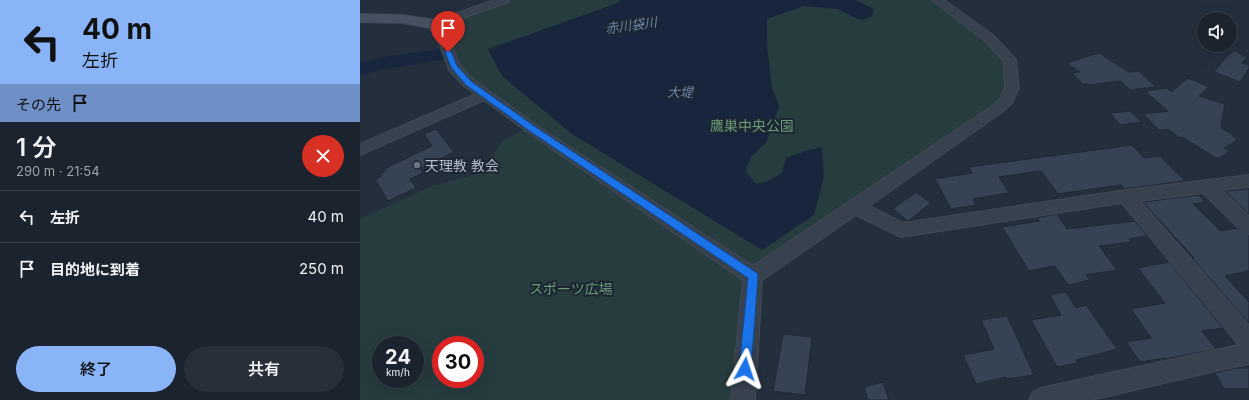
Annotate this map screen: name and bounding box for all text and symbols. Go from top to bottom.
pin [431,11,465,52]
text: 40 m [82,12,152,46]
map controls [1197,12,1237,52]
button: sound [1197,12,1237,52]
water label: 赤川袋川 [604,13,660,37]
icon: left [16,16,68,68]
icon: arrive [437,17,459,39]
text: 左折 [82,50,118,71]
water label: 大堤 [667,84,695,100]
icon: arrive [69,92,91,114]
text: その先 [16,95,61,114]
park label: 鷹巣中央公園 [710,117,794,134]
text: 1 分 [16,133,56,162]
button: close [302,135,344,177]
place label: 天理教 教会 [425,157,499,174]
marker: 天理教 教会 [412,160,422,170]
text: 290 m · 21:54 [16,163,100,179]
icon: left [16,206,38,228]
text: 40 m [307,207,344,226]
text: 左折 [50,208,80,227]
icon: arrive [16,258,38,280]
text: 250 m [299,259,344,278]
text: 目的地に到着 [50,260,140,279]
park label: スポーツ広場 [529,280,613,297]
speed limit sign: 30 [432,336,484,388]
text: 24 [385,345,411,369]
button: 終了 [16,346,176,392]
button: 共有 [184,346,344,392]
position arrow [724,348,766,390]
text: km/h [386,366,410,378]

